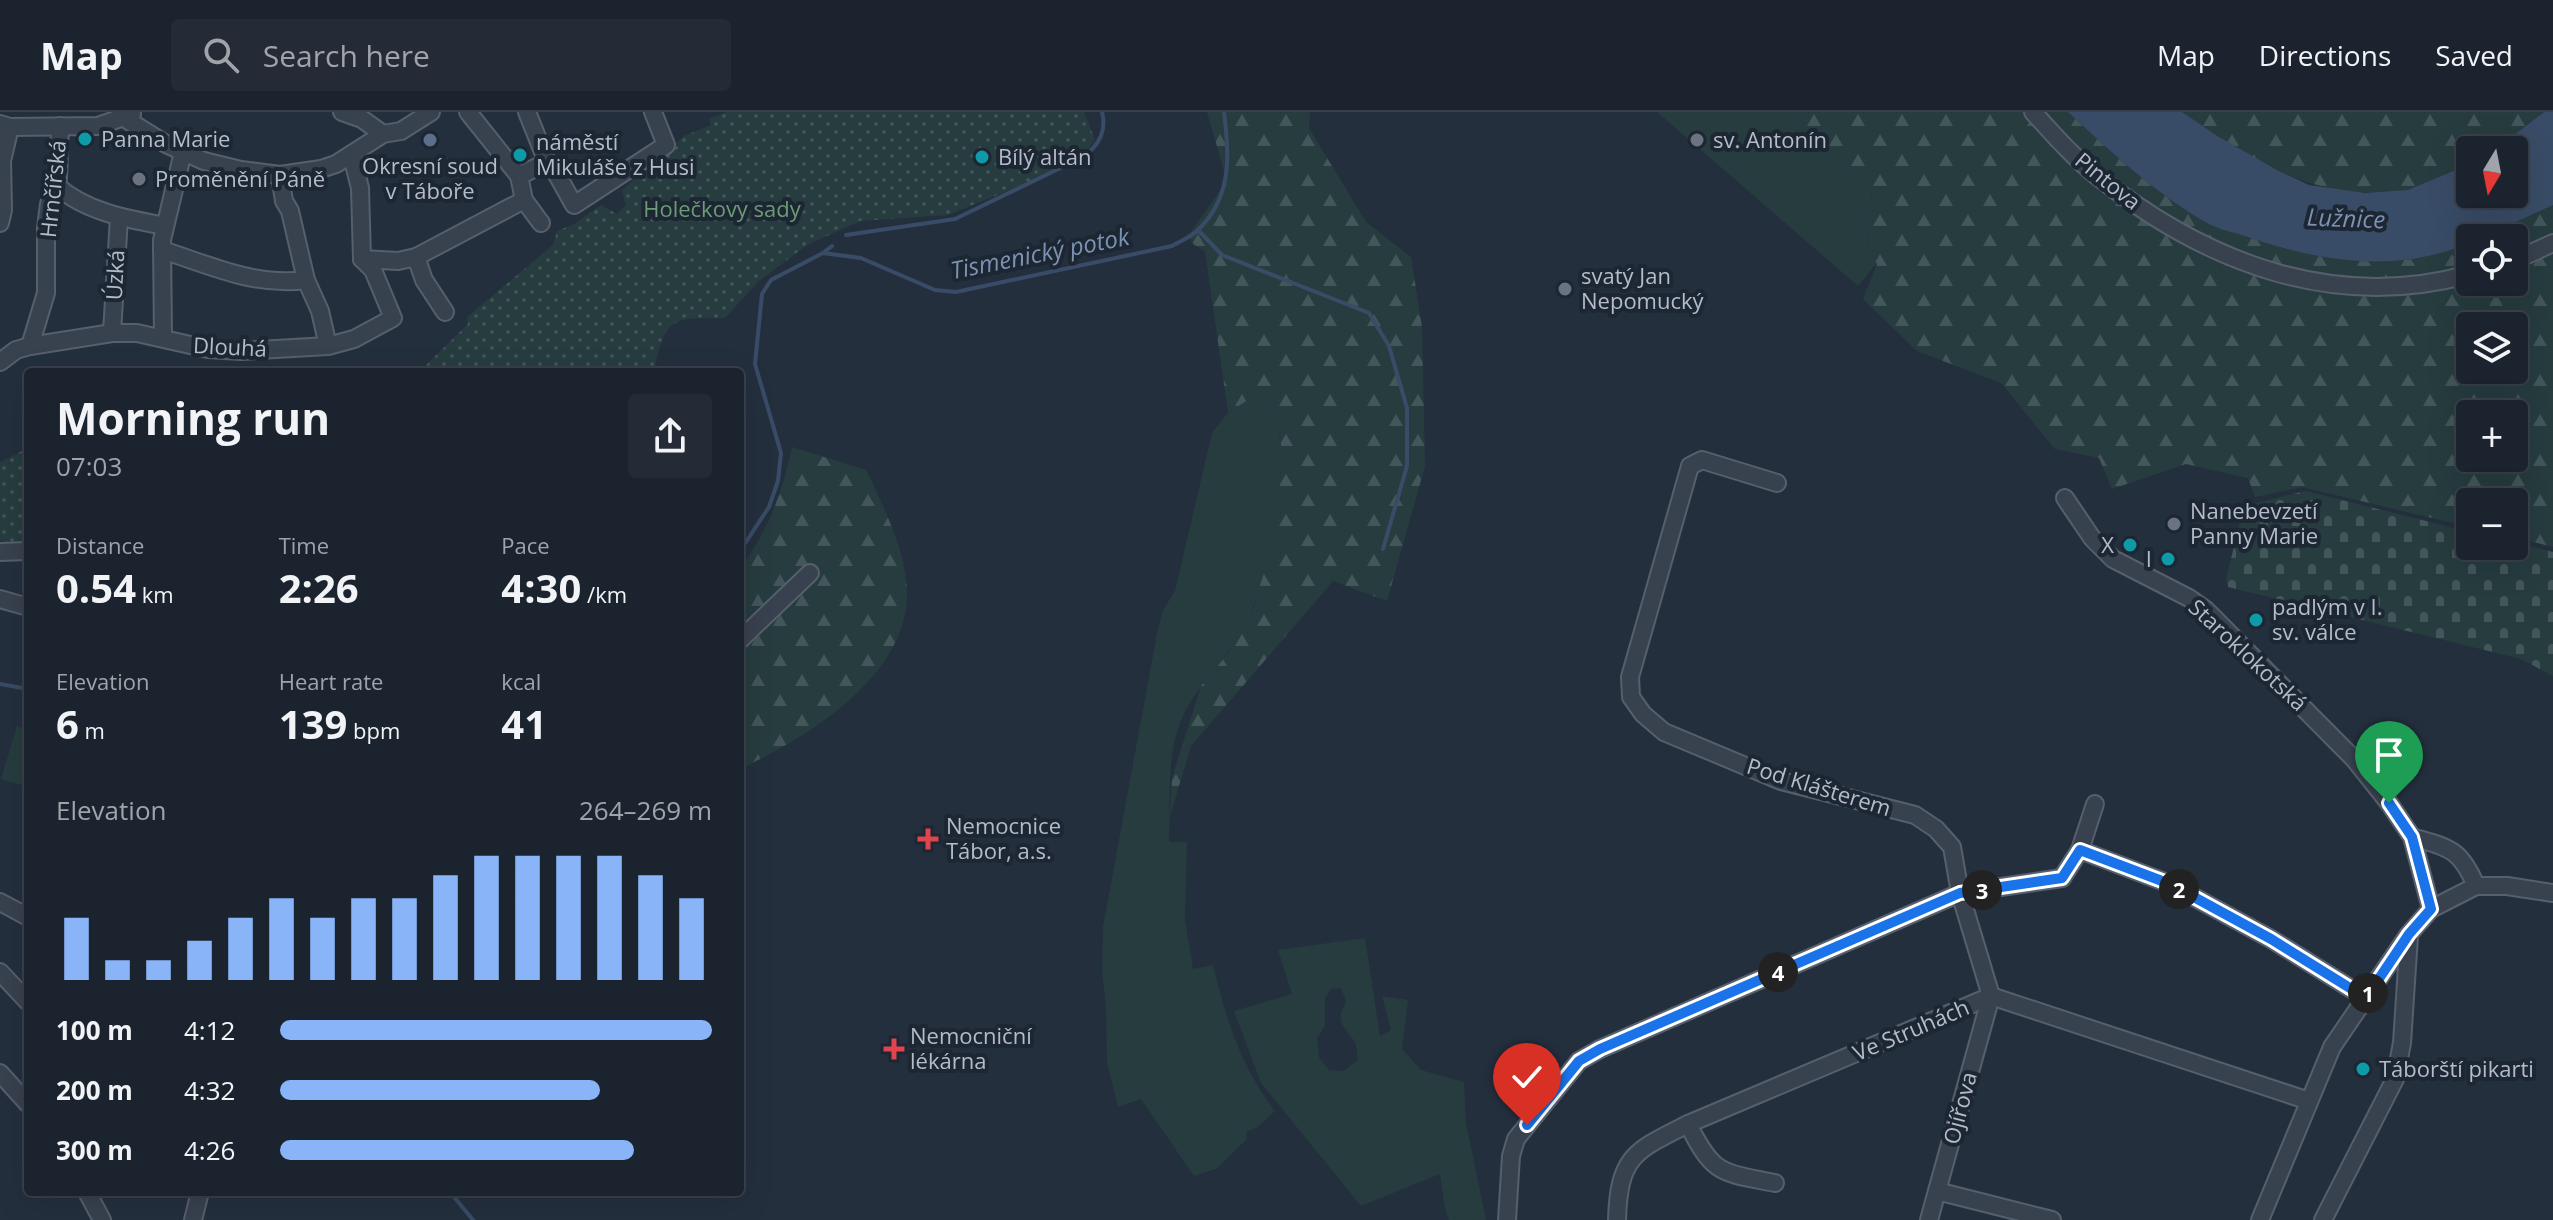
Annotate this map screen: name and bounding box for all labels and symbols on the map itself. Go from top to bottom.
place label: Panna Marie [101,123,230,153]
place label: sv. Antonín [1713,124,1827,154]
place label: náměstí Mikuláše z Husi [536,126,695,181]
marker: Panna Marie [76,130,94,148]
marker: Okresní soud v Táboře [421,131,439,149]
marker: sv. Antonín [1688,131,1706,149]
north arrow [2456,136,2528,208]
street label: Hrnčířská [32,139,72,239]
place label: Bílý altán [998,141,1091,171]
street label: Pintova [2069,144,2148,216]
marker: náměstí Mikuláše z Husi [511,146,529,164]
marker: Bílý altán [973,148,991,166]
place label: Okresní soud v Táboře [362,150,498,205]
place label: Proměnění Páně [155,163,325,193]
marker: Proměnění Páně [130,170,148,188]
park label: Holečkovy sady [643,193,802,223]
water label: Lužnice [2306,200,2386,235]
water label: Tismenický potok [947,219,1133,286]
street label: Úzká [98,249,130,301]
place label: svatý Jan Nepomucký [1581,260,1705,315]
marker: svatý Jan Nepomucký [1556,280,1574,298]
street label: Dlouhá [192,329,268,363]
place label: Nanebevzetí Panny Marie [2190,495,2318,550]
marker: Nanebevzetí Panny Marie [2165,515,2183,533]
place label: X [2101,529,2114,559]
marker: X [2121,536,2139,554]
place label: I [2146,543,2152,573]
marker: I [2159,550,2177,568]
place label: padlým v I. sv. válce [2272,591,2382,646]
street label: Staroklokotská [2183,592,2314,717]
marker: padlým v I. sv. válce [2247,611,2265,629]
pin [2355,721,2423,803]
street label: Pod Klášterem [1744,750,1895,822]
place label: Nemocnice Tábor, a.s. [946,810,1061,865]
marker: Nemocnice Tábor, a.s. [917,828,939,850]
pin: 2 [2159,869,2199,909]
pin: 3 [1962,870,2002,910]
pin: 4 [1758,952,1798,992]
pin: 1 [2348,973,2388,1013]
street label: Ve Struhách [1848,991,1973,1067]
place label: Nemocniční lékárna [910,1020,1032,1075]
marker: Nemocniční lékárna [885,1040,903,1058]
pin [1493,1043,1561,1125]
place label: Táborští pikarti [2379,1053,2534,1083]
marker: Táborští pikarti [2354,1060,2372,1078]
street label: Ojířova [1935,1068,1983,1147]

